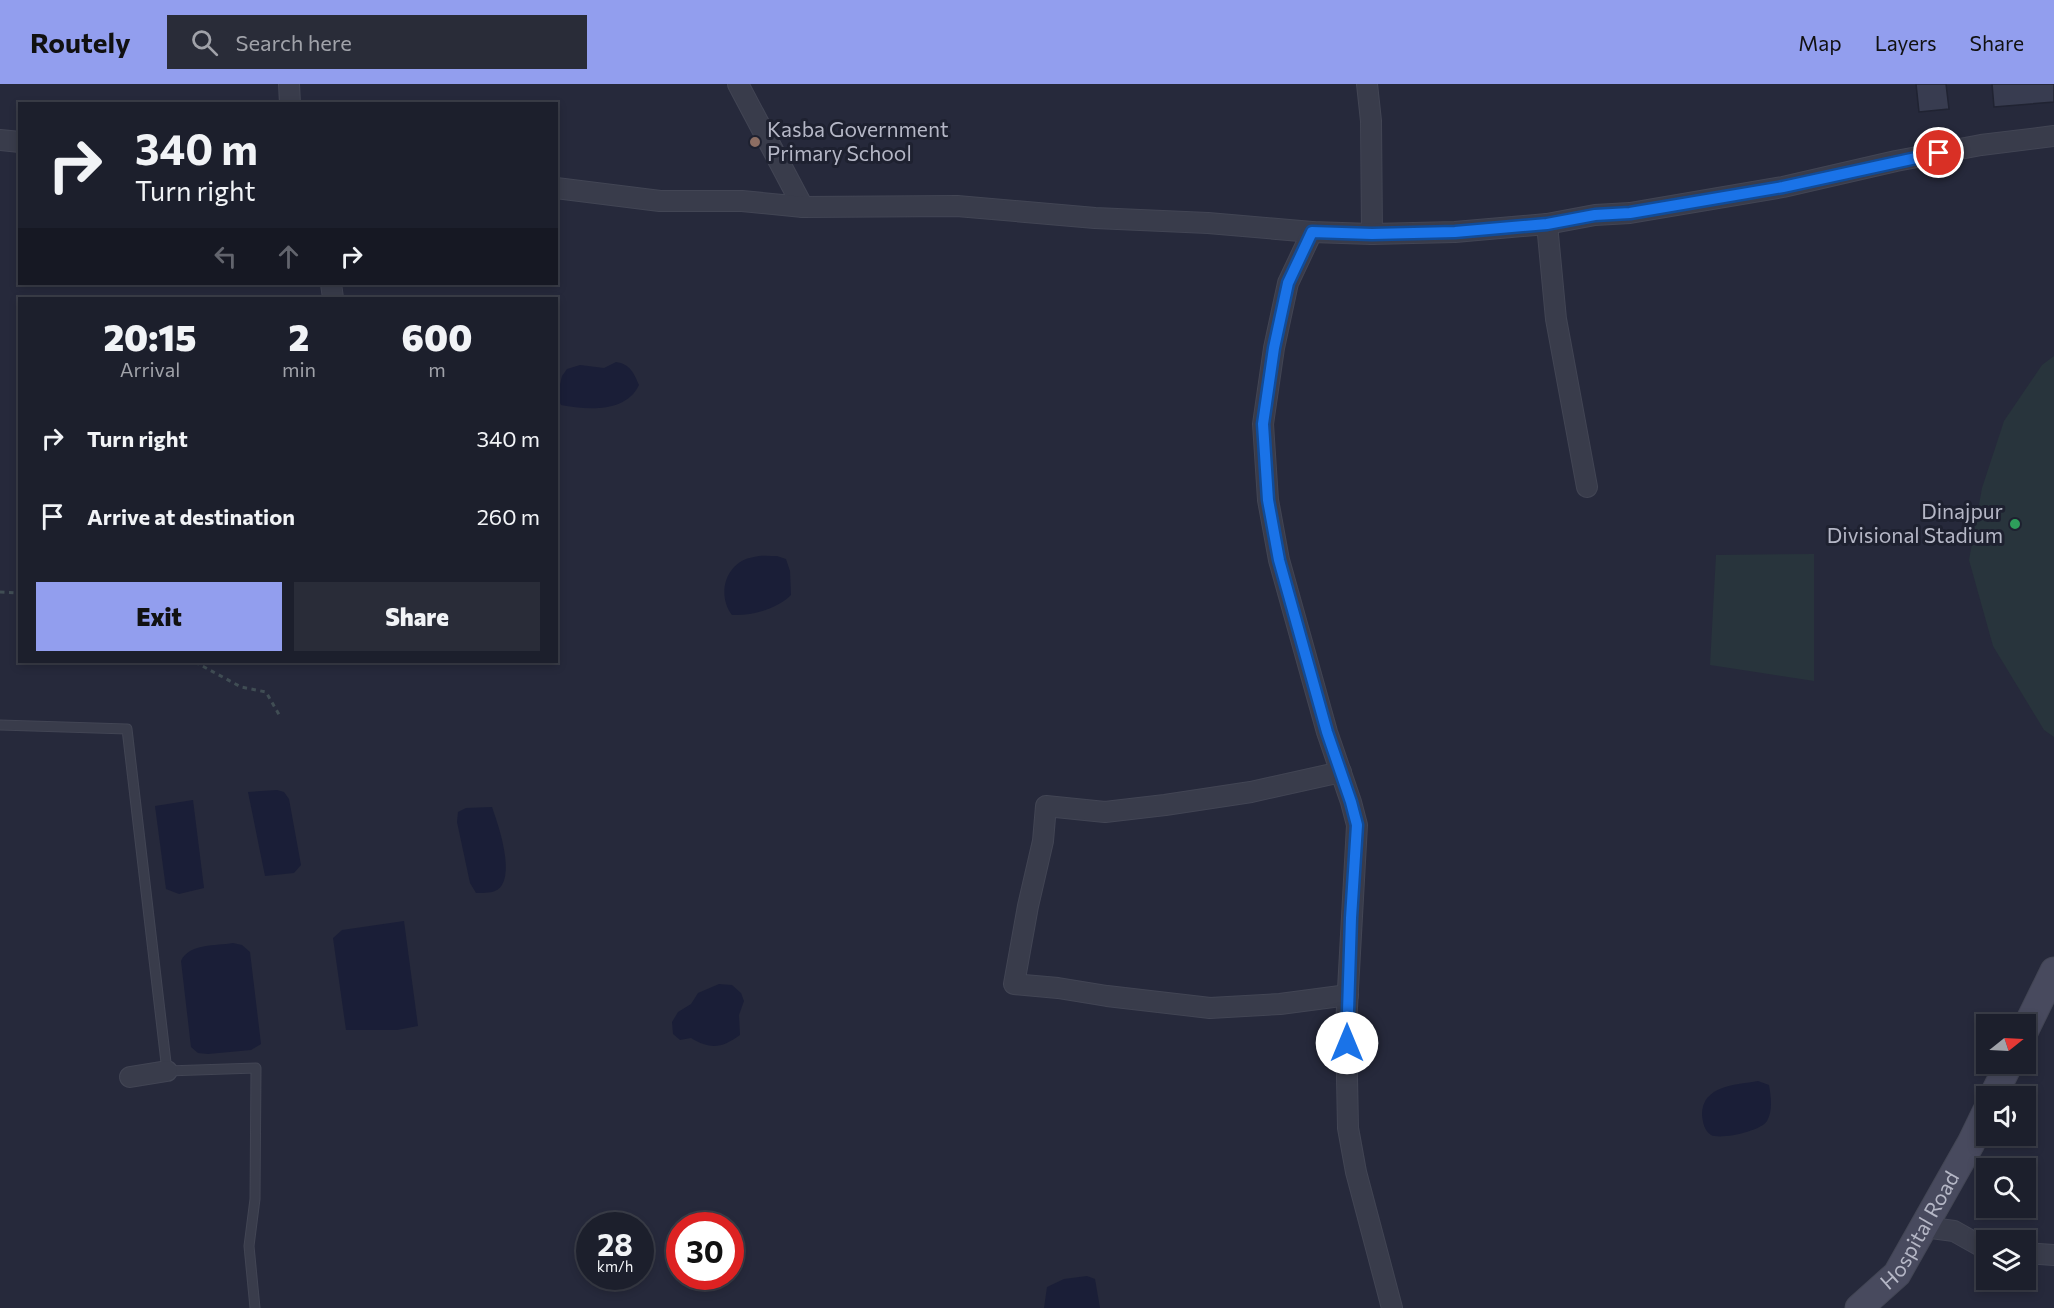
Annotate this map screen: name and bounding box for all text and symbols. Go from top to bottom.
search box [167,15,587,69]
text: Routely [30,25,131,59]
icon: search [188,26,221,59]
text: Search here [236,29,352,56]
text: Map [1798,30,1842,55]
text: Layers [1875,30,1937,55]
text: Share [1970,30,2024,55]
place label: Kasba Government Primary School [767,116,949,165]
text: 340 m [135,122,258,174]
icon: right [36,126,114,204]
pin [1913,127,1964,178]
marker: Kasba Government Primary School [748,135,762,149]
icon: arrive [1922,136,1955,169]
text: Turn right [135,174,255,207]
icon: left [209,240,242,273]
icon: ahead [272,240,305,273]
icon: right [335,240,368,273]
text: 20:15 [104,314,196,358]
text: 2 [289,314,309,358]
text: 600 [402,314,472,358]
text: Arrival [120,357,180,381]
text: min [282,357,316,381]
text: m [428,357,446,381]
icon: right [36,422,69,455]
text: Turn right [87,425,188,452]
text: 340 m [476,425,540,452]
place label: Dinajpur Divisional Stadium [1827,498,2003,547]
icon: arrive [36,500,69,533]
text: Arrive at destination [87,503,295,530]
text: 260 m [477,503,540,530]
marker: Dinajpur Divisional Stadium [2008,517,2022,531]
button: Exit [36,582,282,651]
button: Share [294,582,540,651]
position arrow [1315,1011,1379,1075]
north arrow [1976,1014,2036,1074]
map controls [1976,1014,2036,1290]
button: sound [1976,1086,2036,1146]
button: search [1976,1158,2036,1218]
street label: Hospital Road [1874,1166,1964,1294]
speed limit sign: 30 [666,1212,744,1290]
text: 28 [597,1225,633,1262]
button: layers [1976,1230,2036,1290]
text: km/h [597,1257,633,1275]

